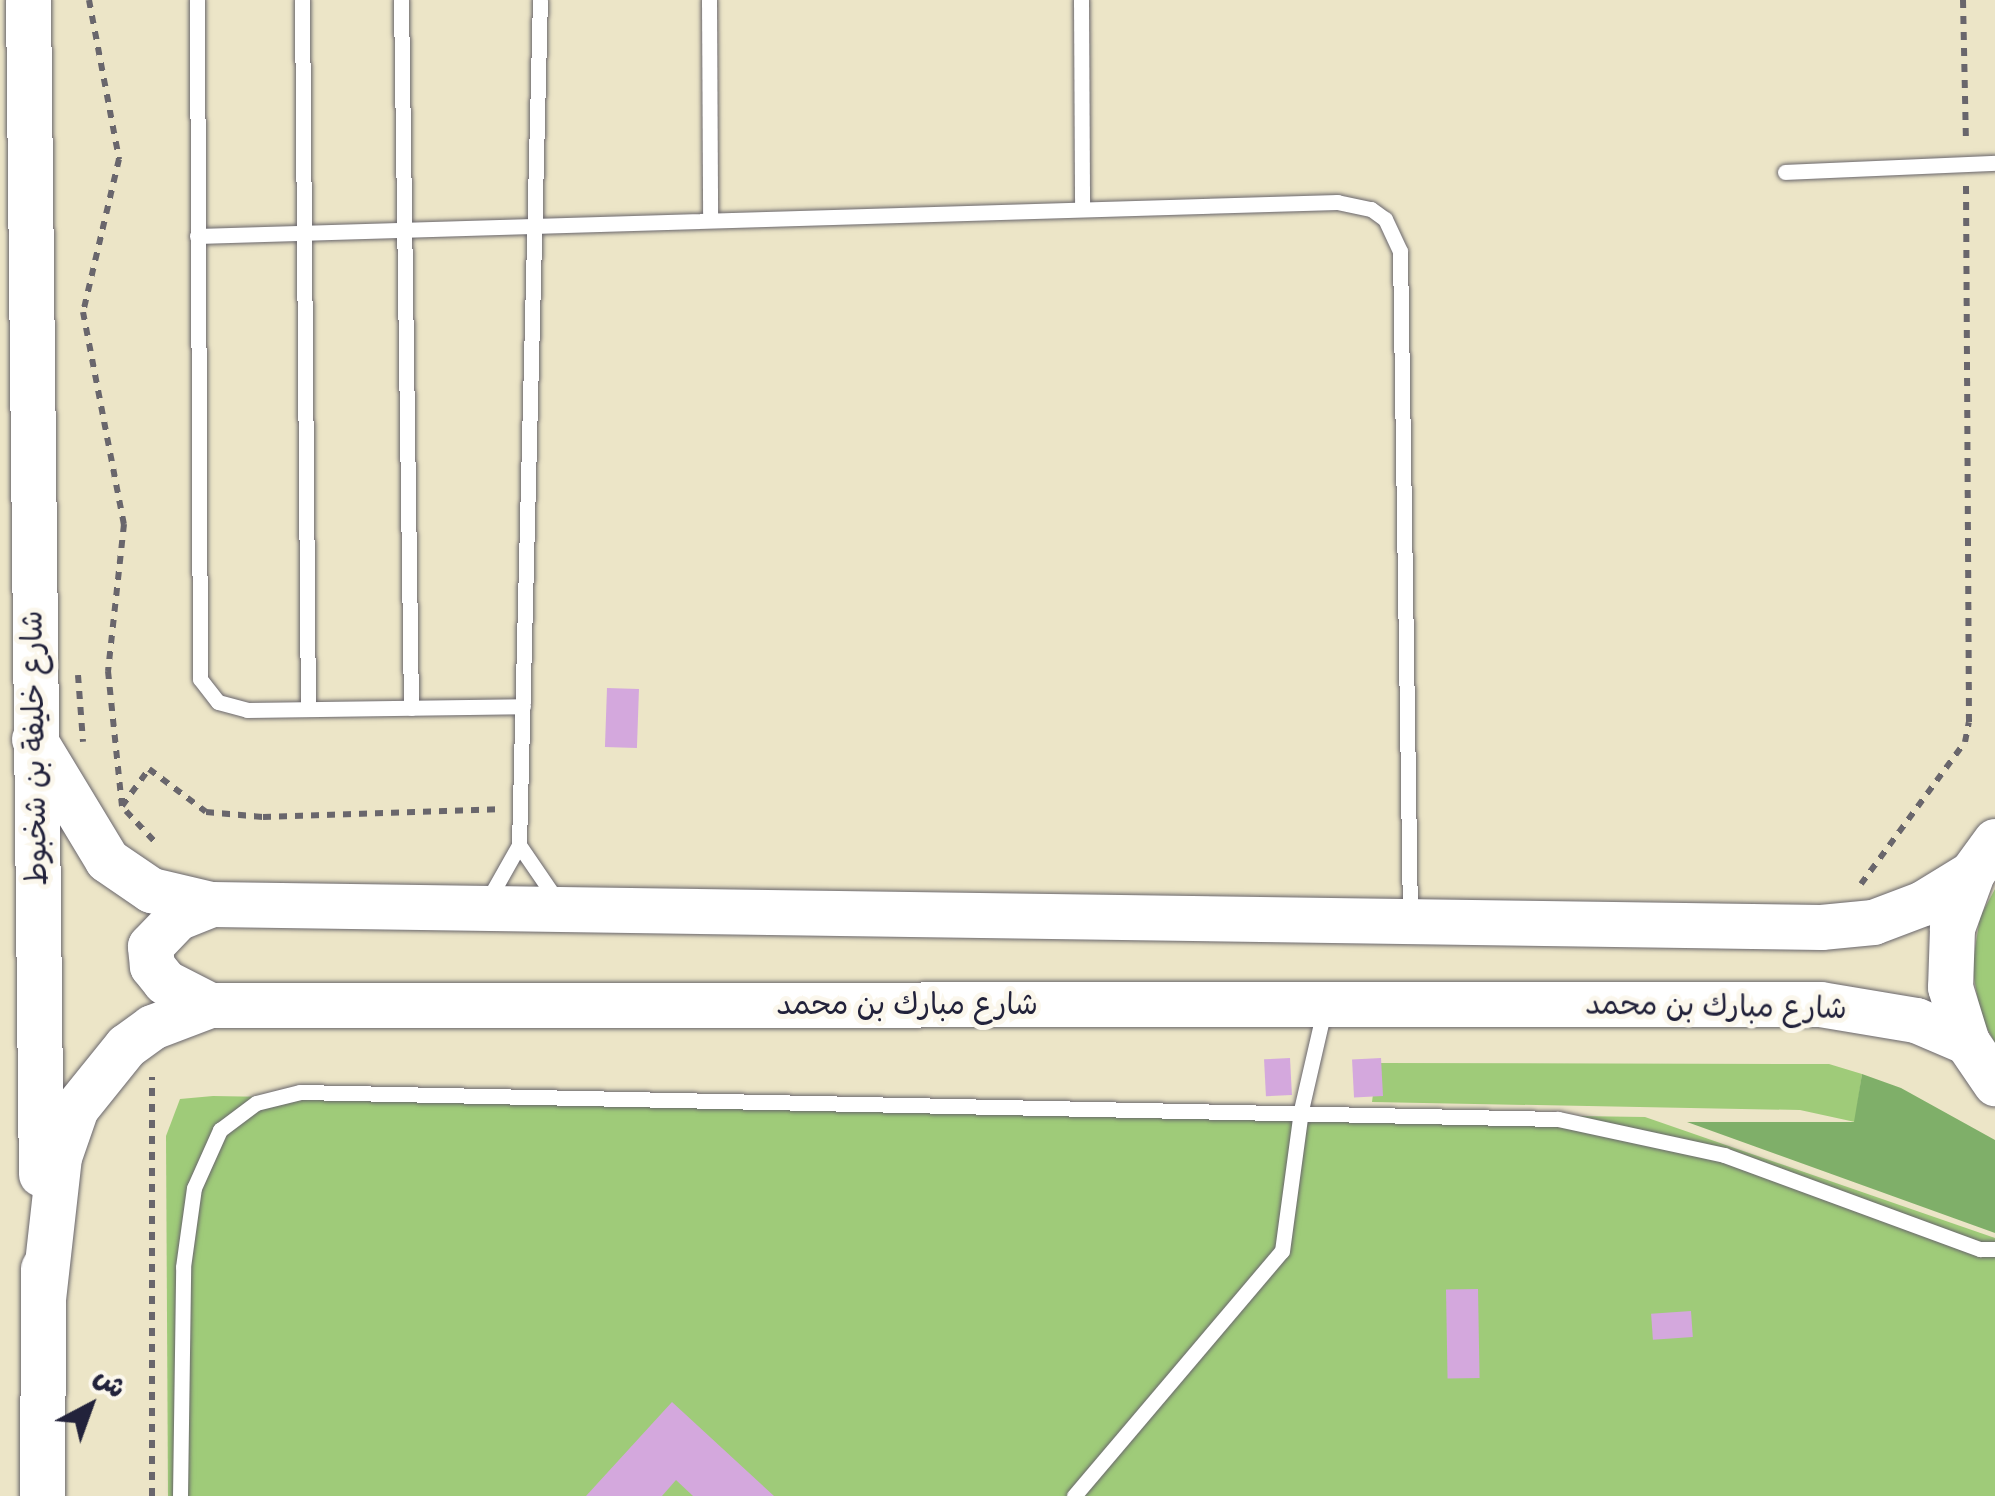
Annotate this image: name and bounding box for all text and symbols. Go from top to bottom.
street label: شارع خليفة بن شخبوط [15,610,55,886]
street label: شارع مبارك بن محمد [776,987,1038,1023]
street label: شارع مبارك بن محمد [1585,987,1847,1027]
north arrow [40,1356,140,1456]
text: ش [88,1360,132,1406]

